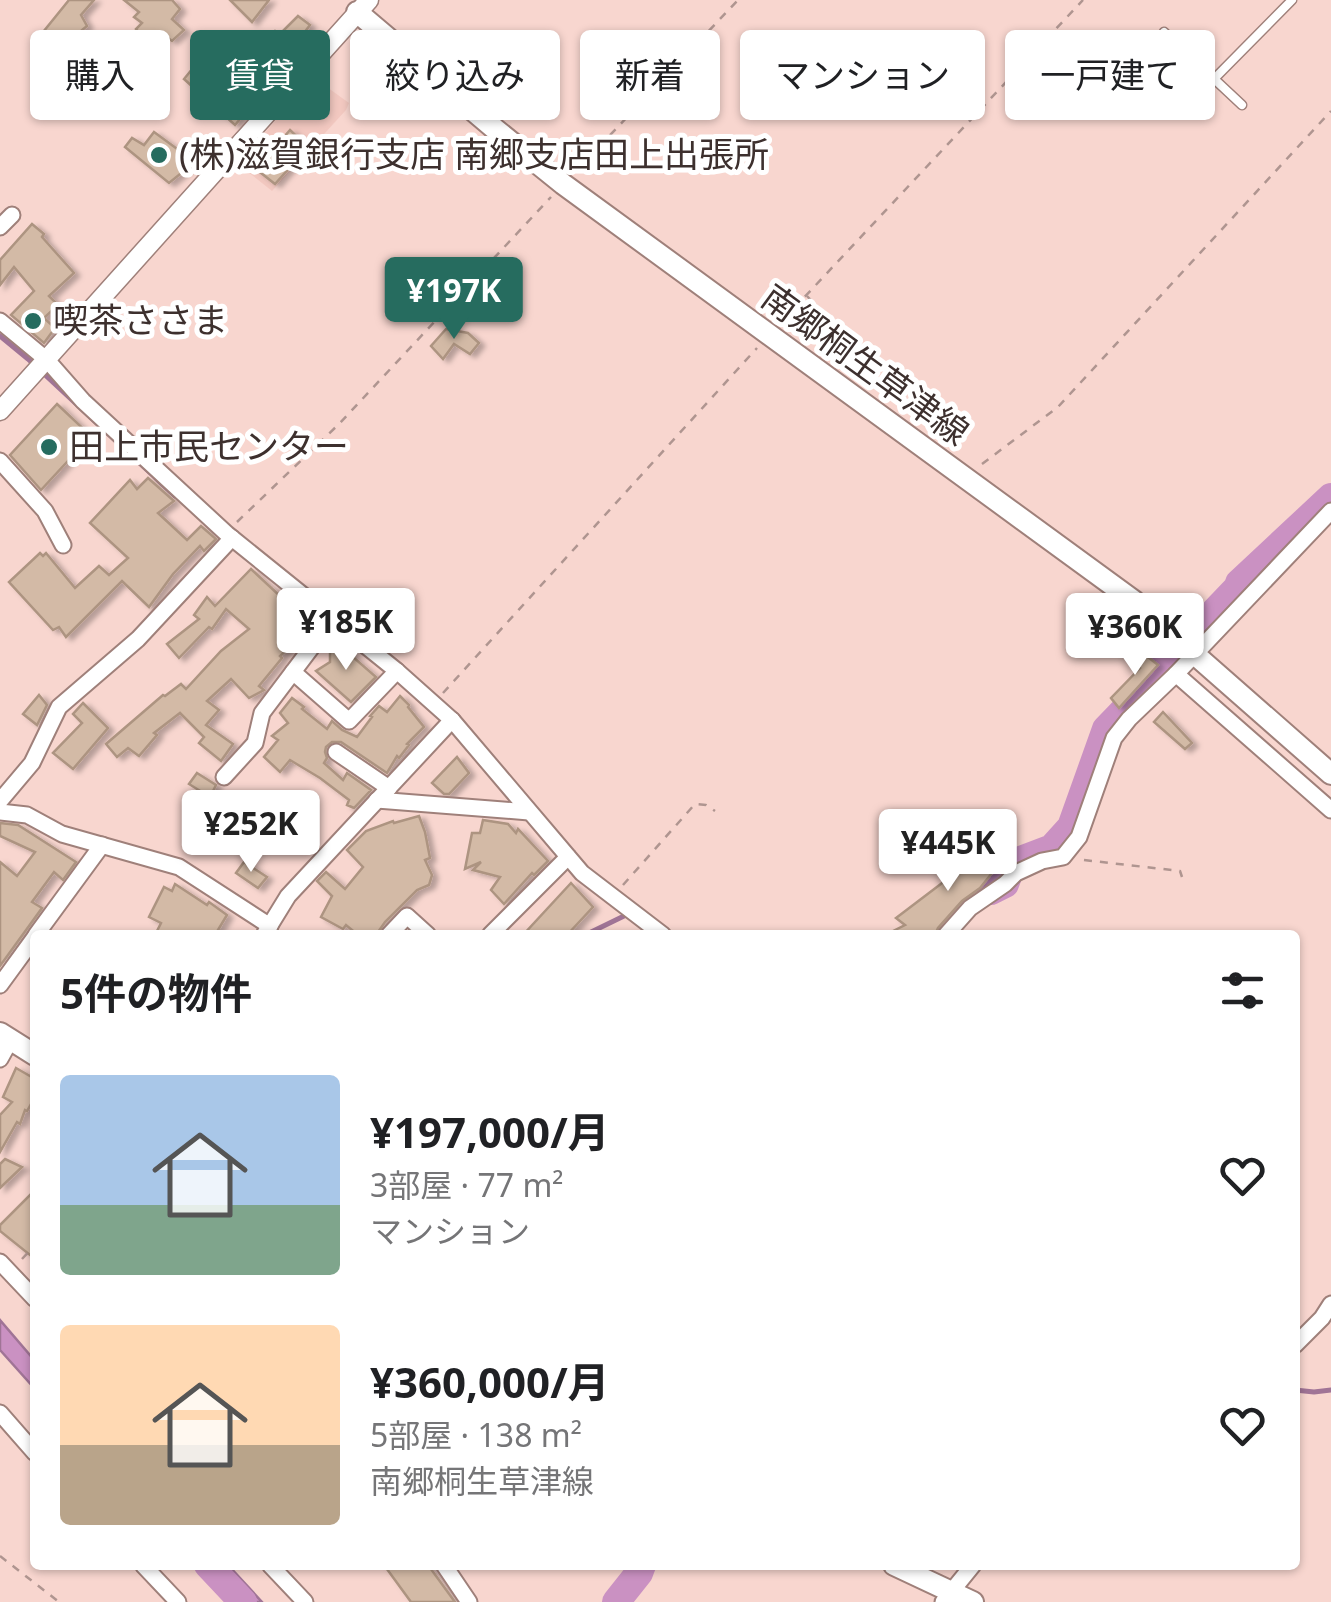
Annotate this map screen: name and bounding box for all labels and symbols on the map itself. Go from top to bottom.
place label: (株)滋賀銀行支店 南郷支店田上出張所 [179,130,769,177]
marker: (株)滋賀銀行支店 南郷支店田上出張所 [148,144,170,166]
pin: ¥197K [384,257,524,342]
street label: 南郷桐生草津線 [753,273,979,455]
place label: 喫茶ささま [53,296,228,343]
marker: 喫茶ささま [22,310,44,332]
place label: 田上市民センター [69,422,349,469]
marker: 田上市民センター [38,436,60,458]
pin: ¥185K [276,588,416,673]
pin: ¥360K [1065,593,1205,678]
pin: ¥252K [181,790,321,875]
pin: ¥445K [878,809,1018,894]

